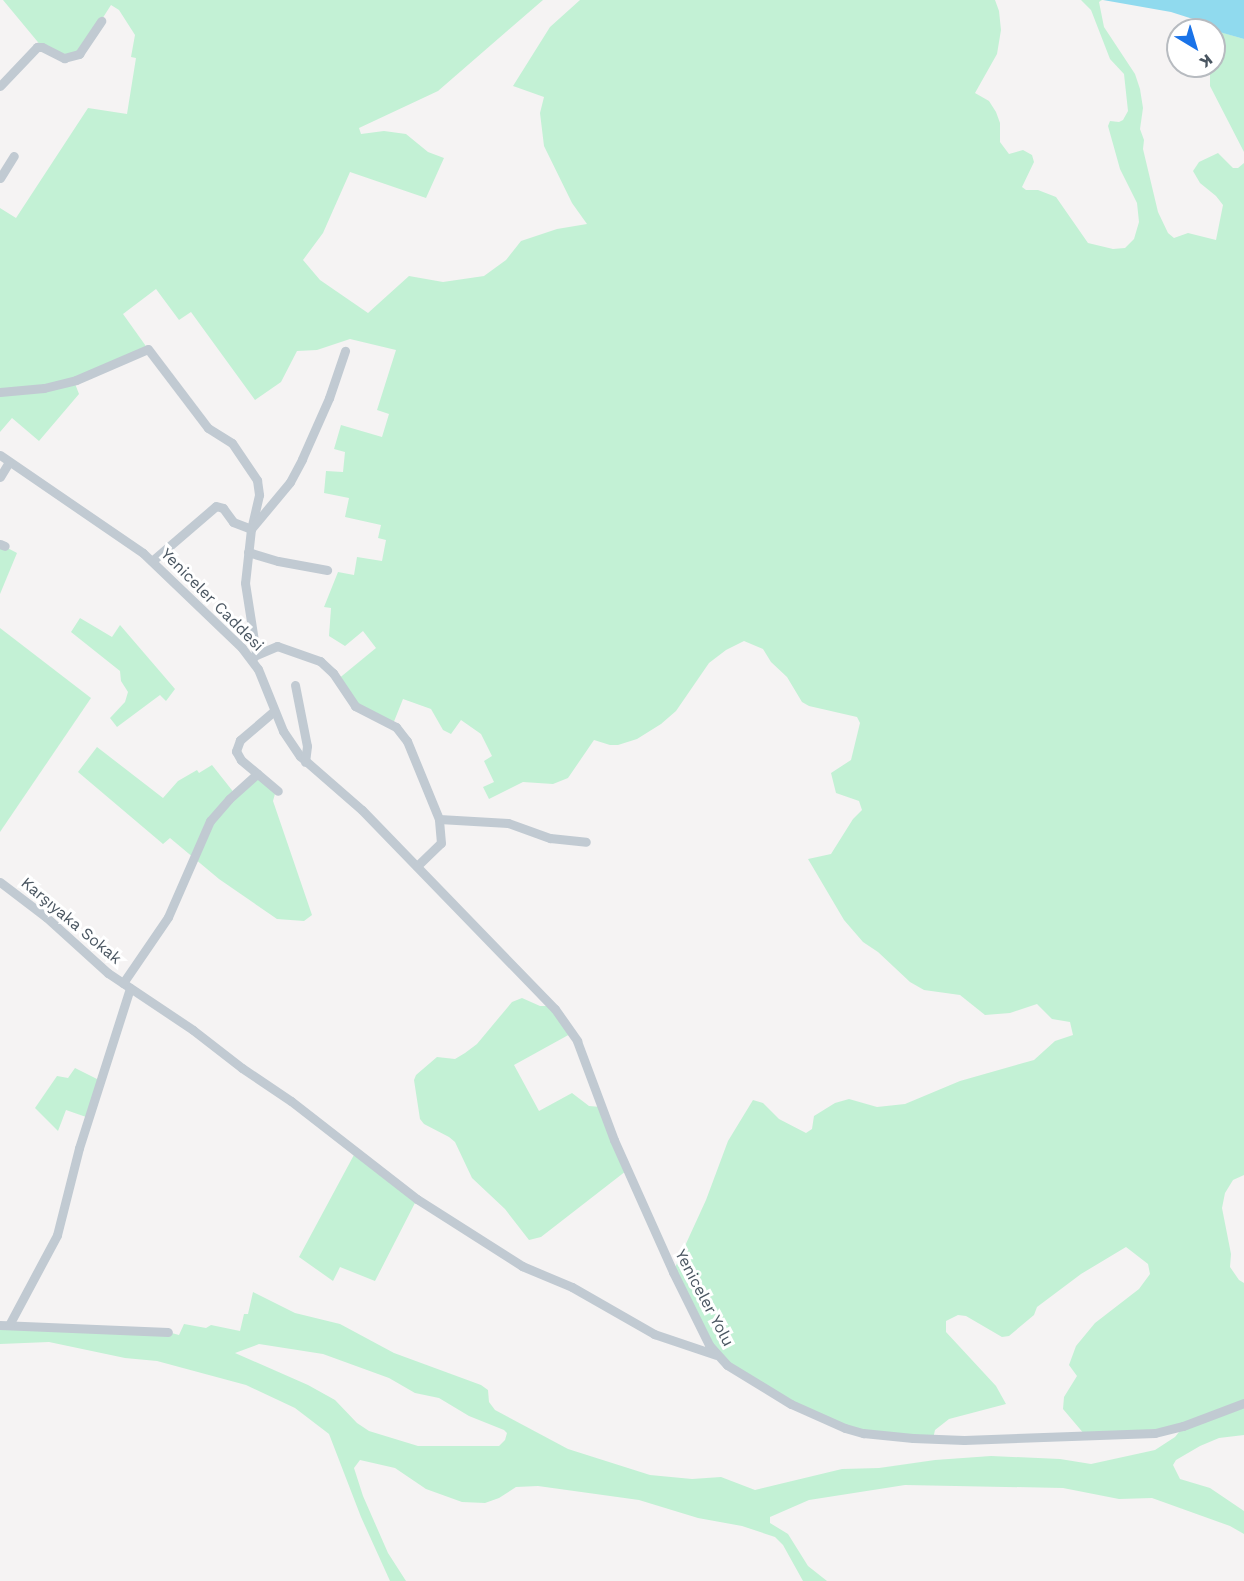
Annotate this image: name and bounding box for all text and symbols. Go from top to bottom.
north arrow [1166,18,1226,78]
text: K [1196,50,1216,72]
street label: Yeniceler Caddesi [157,545,267,655]
street label: Karşıyaka Sokak [17,873,125,969]
street label: Yeniceler Yolu [670,1246,738,1350]

